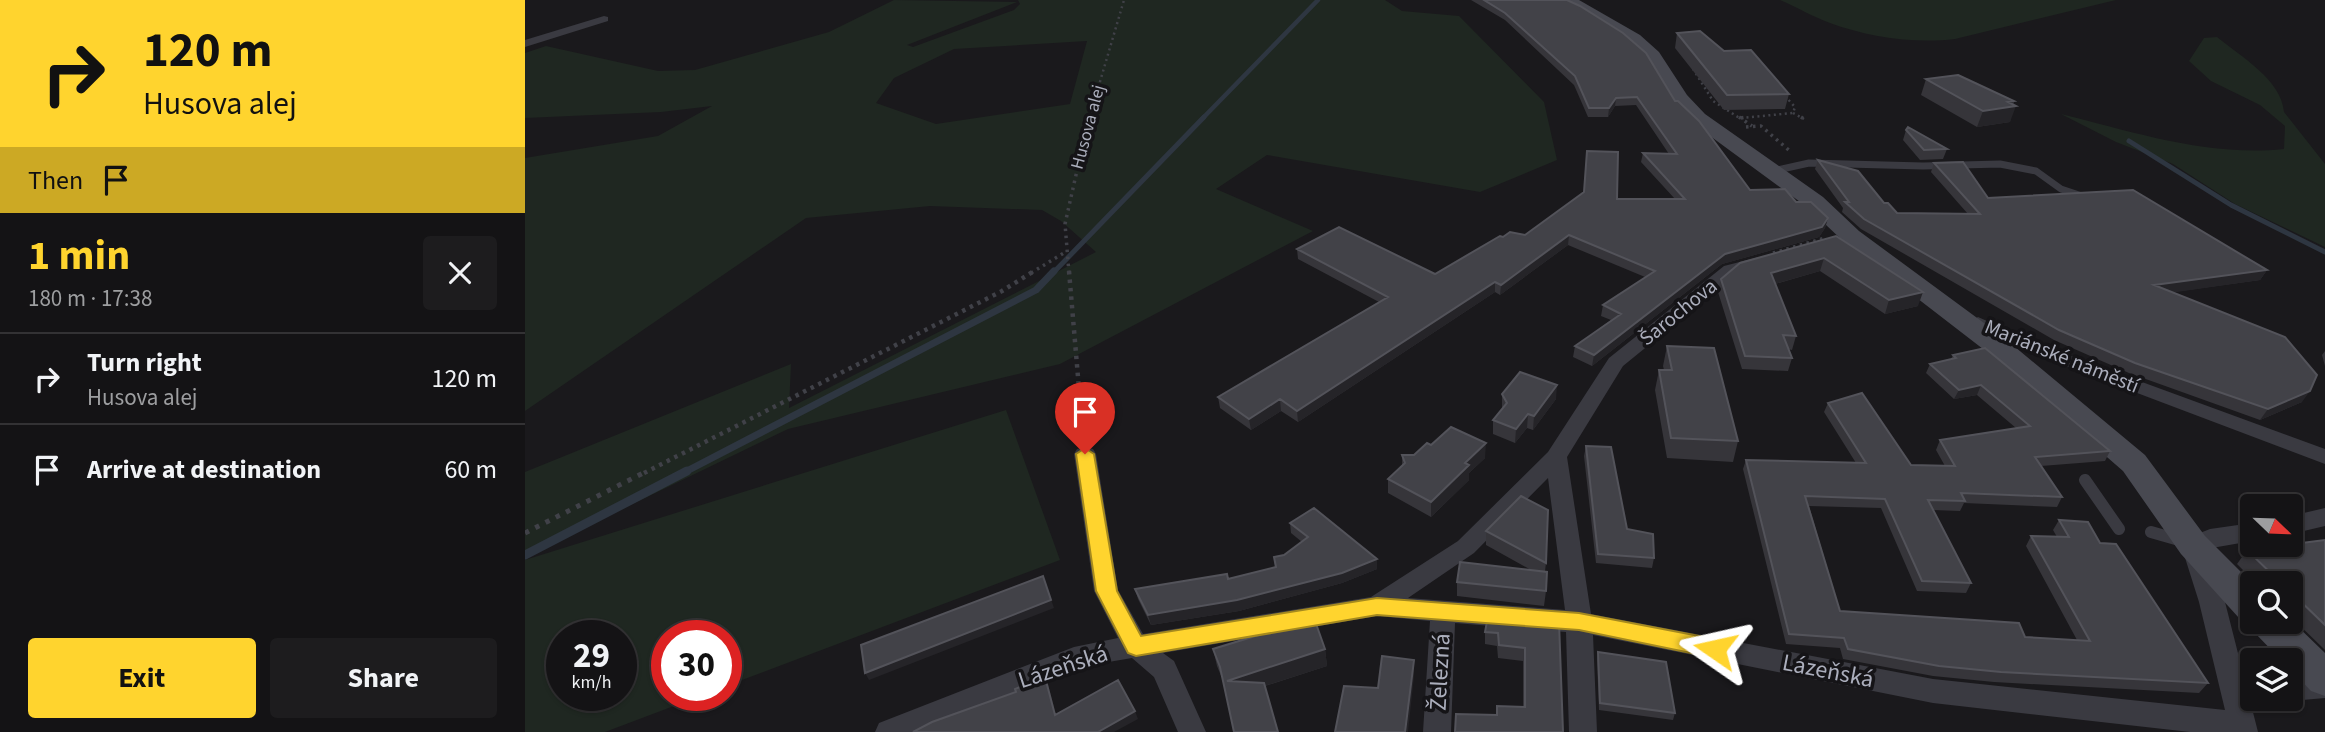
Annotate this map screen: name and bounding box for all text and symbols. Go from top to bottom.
text: 120 m [143,16,272,86]
icon: right [28,28,119,119]
text: Husova alej [143,81,297,127]
street label: Husova alej [1065,82,1111,172]
icon: arrive [97,161,135,199]
text: Then [28,162,83,199]
text: 1 min [28,226,130,286]
button: close [423,236,497,310]
street label: Šarochova [1633,271,1723,353]
text: 180 m · 17:38 [28,282,152,315]
street label: Mariánské náměstí [1980,311,2145,401]
text: Turn right [87,344,202,381]
icon: right [28,360,66,398]
text: 120 m [431,360,497,397]
text: Husova alej [87,381,198,414]
pin [1055,382,1115,454]
icon: arrive [1066,393,1104,431]
icon: arrive [28,451,66,489]
text: Arrive at destination [87,451,321,488]
text: 60 m [444,451,497,488]
north arrow [2240,494,2303,556]
map controls [2240,494,2303,711]
button: search [2240,571,2303,634]
position arrow [1678,612,1752,686]
speed limit sign: 30 [651,620,742,711]
text: 29 [573,631,610,681]
street label: Železná [1420,632,1460,712]
street label: Lázeňská [1014,636,1112,698]
button: Exit [28,638,256,718]
button: Share [270,638,497,718]
street label: Lázeňská [1779,645,1877,697]
button: layers [2240,648,2303,711]
text: km/h [572,670,611,695]

